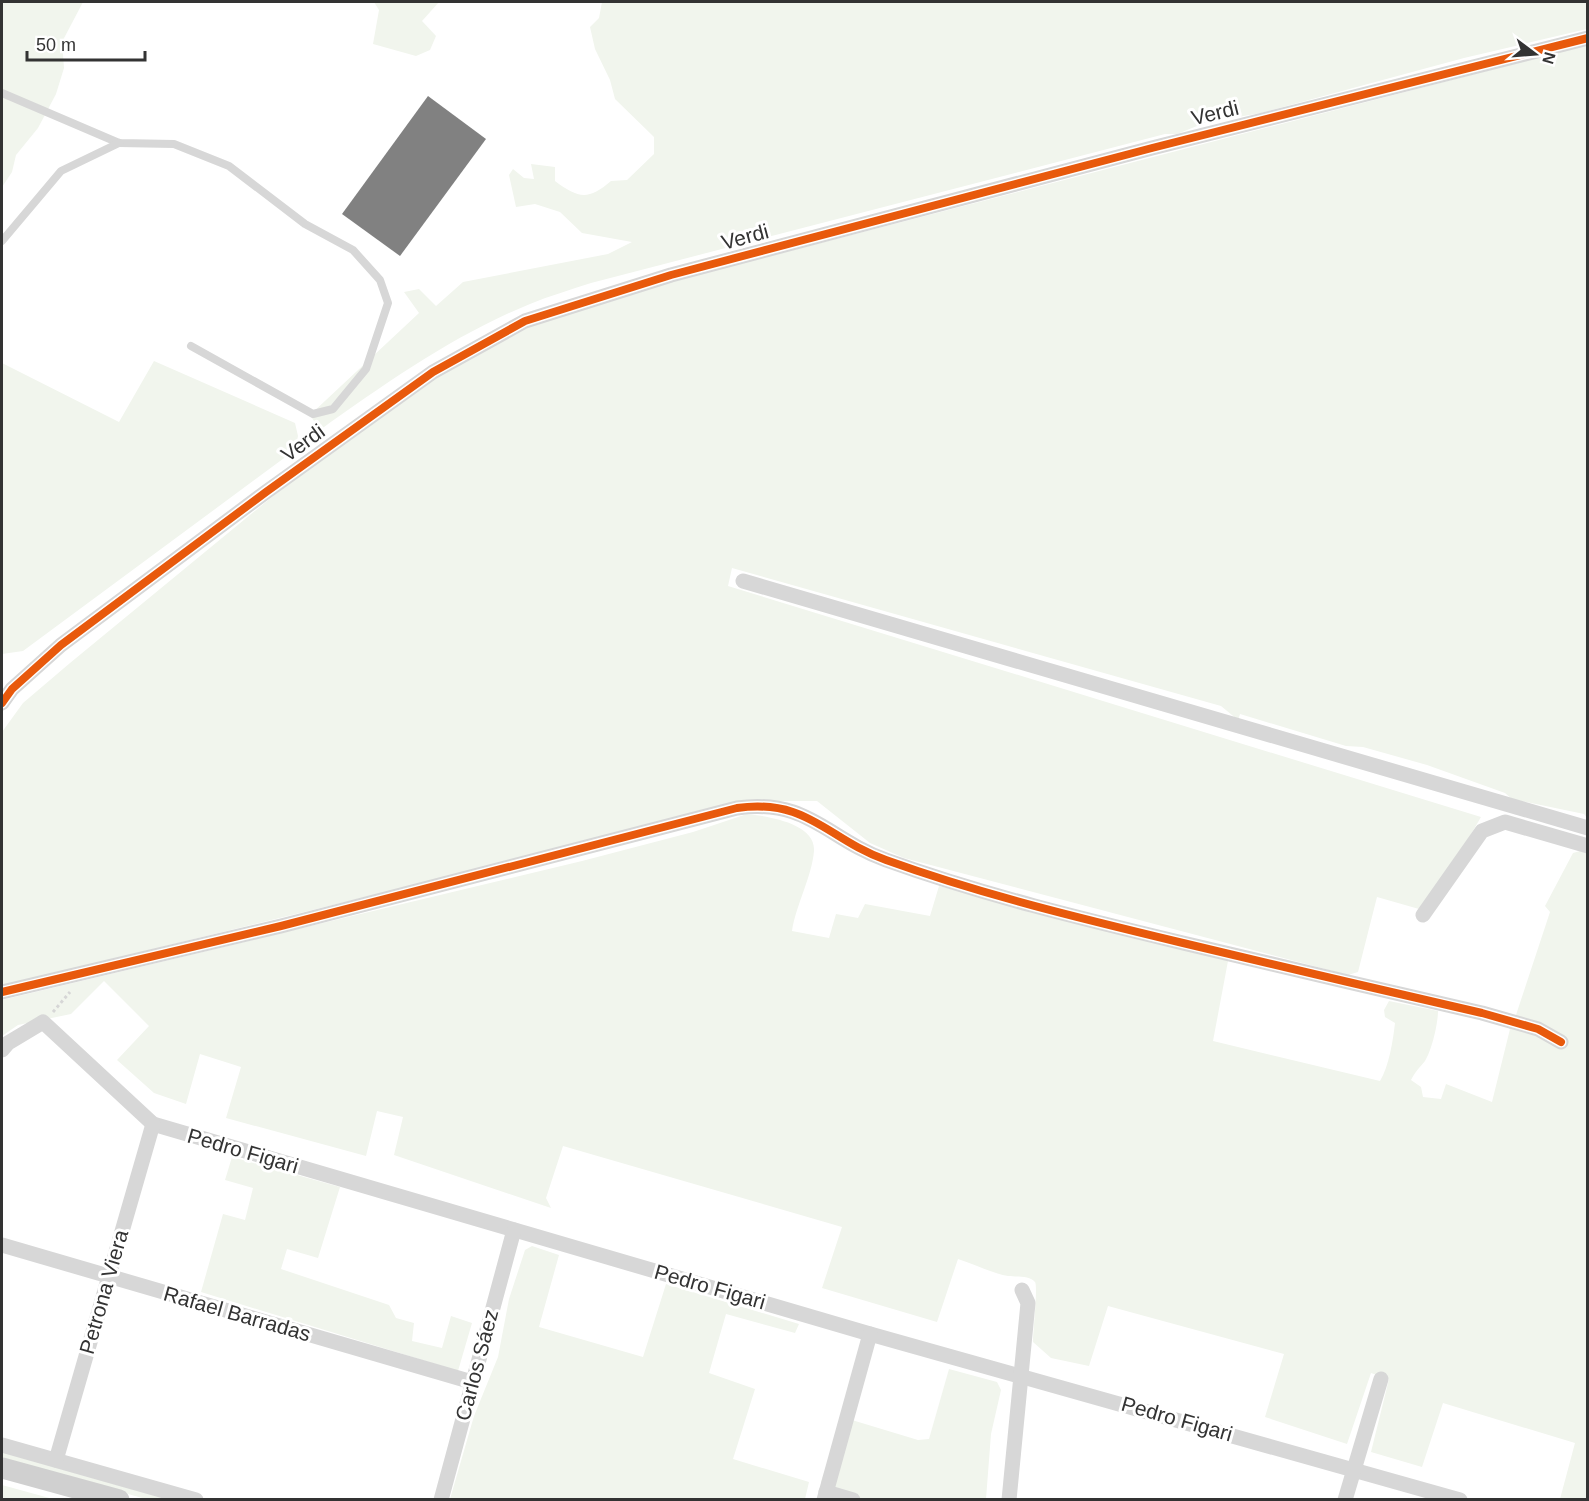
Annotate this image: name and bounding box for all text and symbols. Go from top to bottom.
scale bar [27,24,146,62]
north arrow [1505,24,1565,84]
text: 50 m [36,35,76,55]
text: N [1539,50,1559,66]
street label: Verdi [1189,96,1241,129]
street label: Verdi [719,219,771,254]
street label: Verdi [277,419,329,466]
street label: Pedro Figari [185,1124,301,1177]
street label: Petrona Viera [75,1227,132,1357]
street label: Pedro Figari [652,1260,768,1313]
street label: Rafael Barradas [161,1282,313,1345]
street label: Carlos Sáez [451,1307,502,1423]
street label: Pedro Figari [1119,1392,1235,1445]

